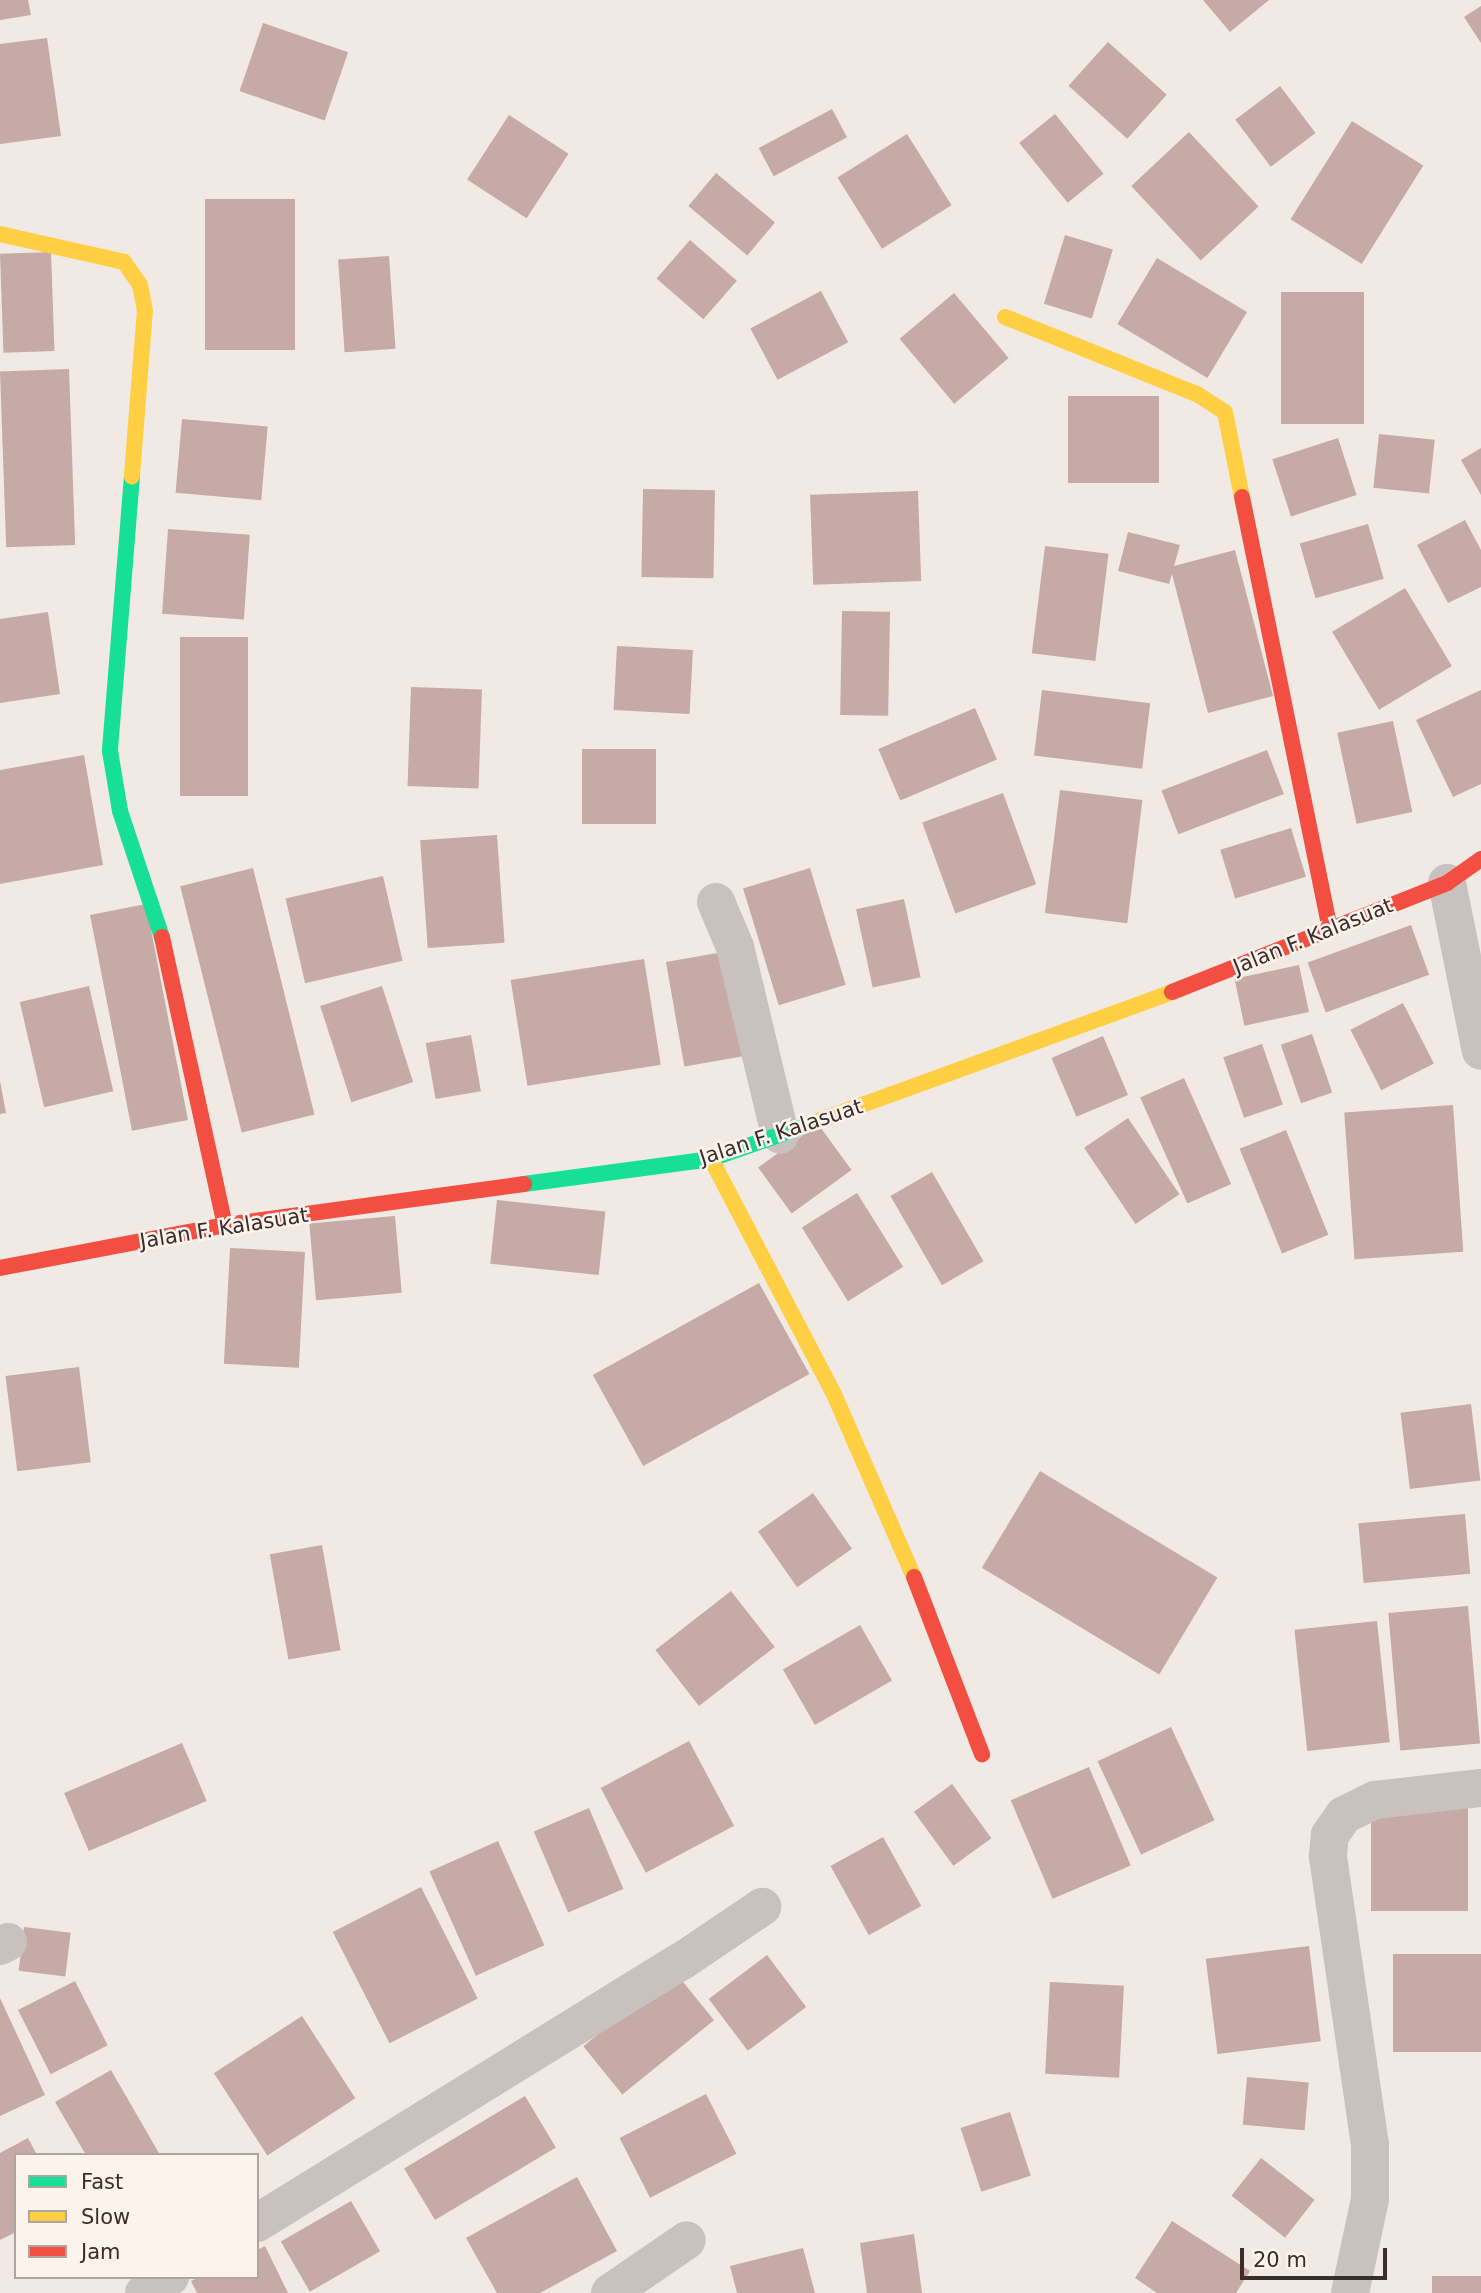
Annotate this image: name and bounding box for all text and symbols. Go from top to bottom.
street label: Jalan F. Kalasuat [1229,892,1397,980]
street label: Jalan F. Kalasuat [696,1094,866,1170]
street label: Jalan F. Kalasuat [138,1202,310,1254]
legend [14,2153,259,2279]
text: Fast [81,2170,123,2194]
text: Slow [81,2205,130,2229]
scale bar [1243,2234,1390,2278]
text: Jam [81,2240,121,2264]
text: 20 m [1253,2248,1307,2272]

